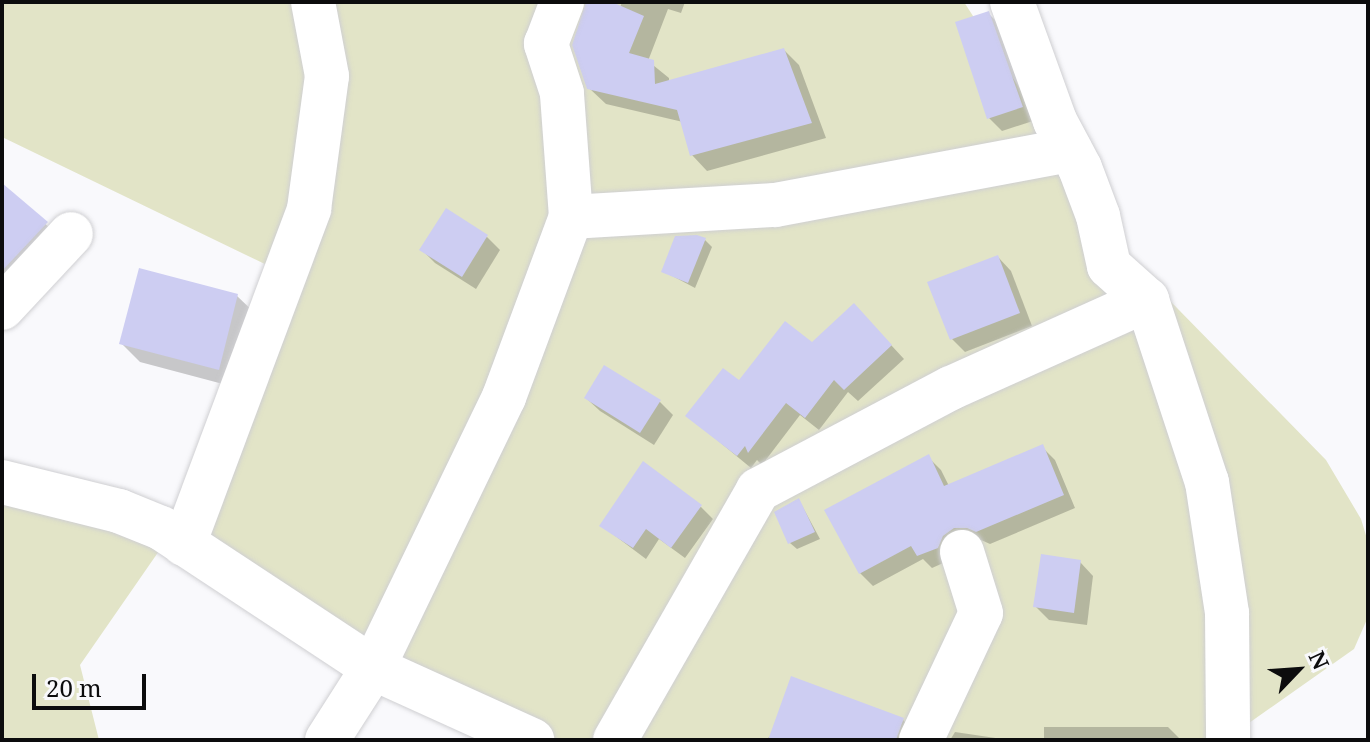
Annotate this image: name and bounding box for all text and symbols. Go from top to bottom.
north arrow [1258,630,1338,710]
text: N [1302,646,1337,674]
scale bar [36,658,150,708]
text: 20 m [46,671,102,704]

